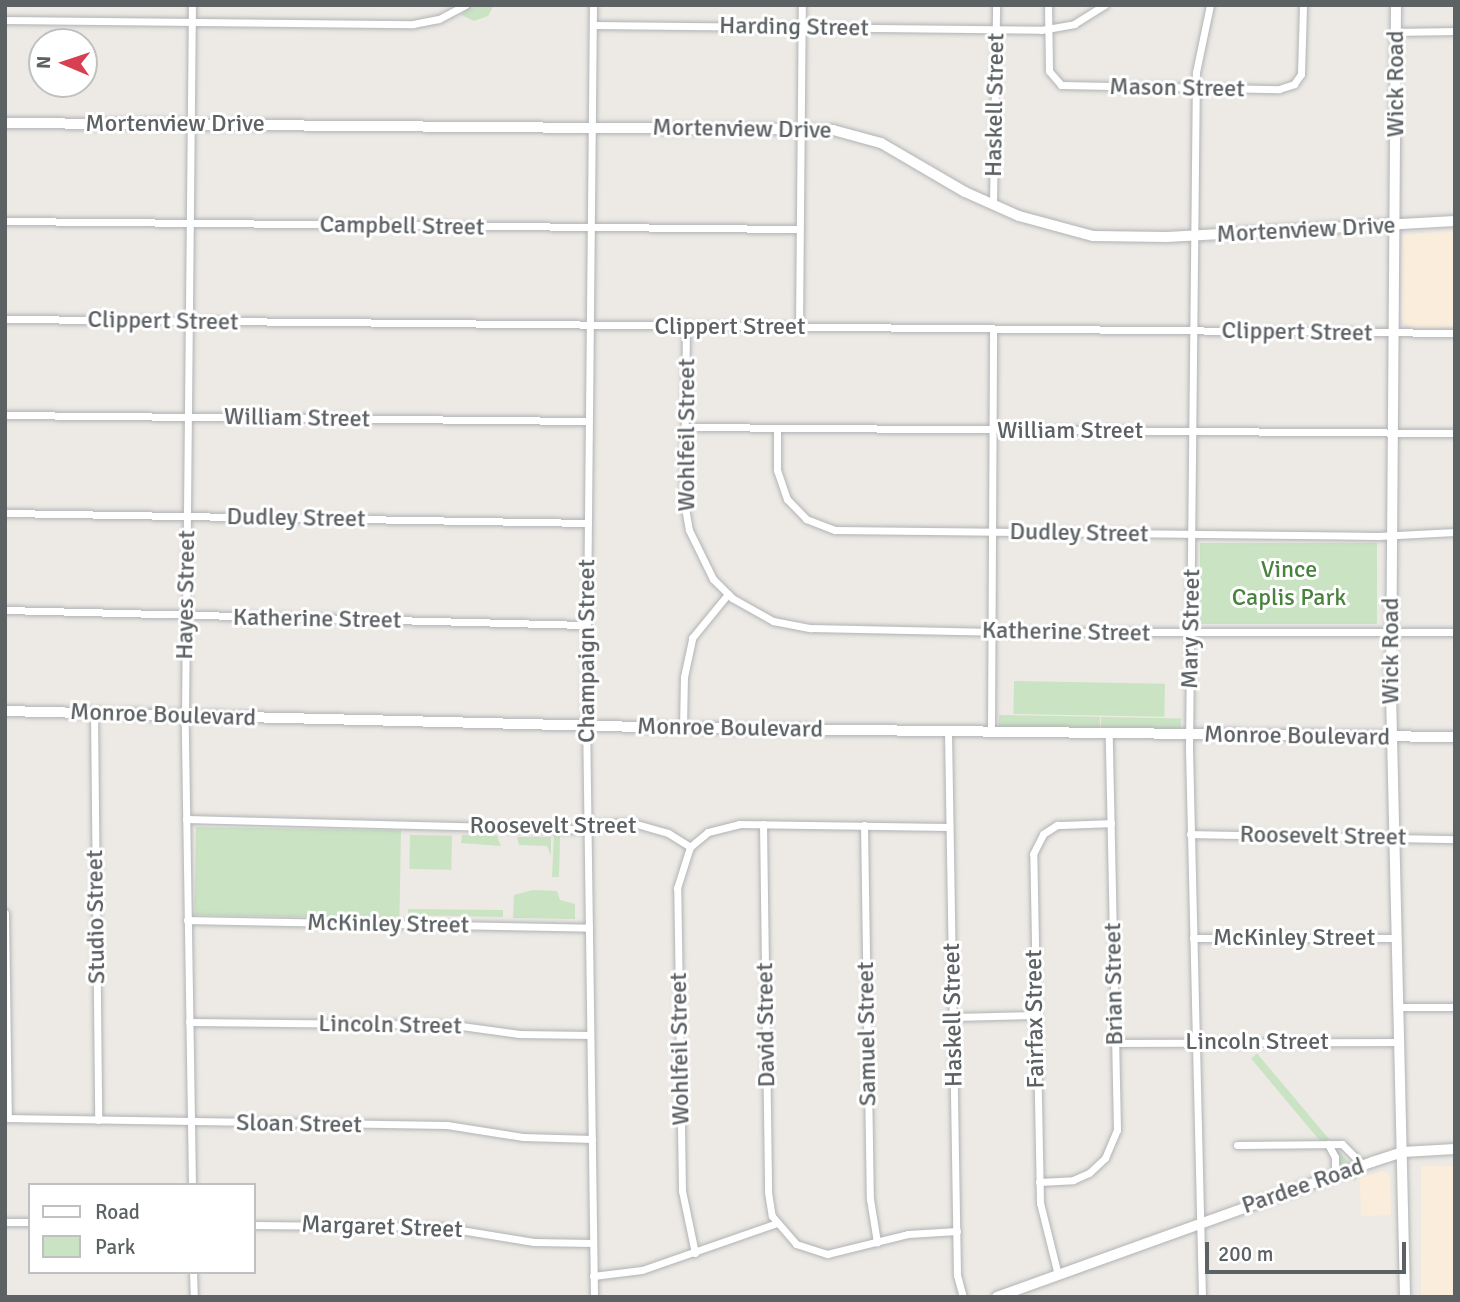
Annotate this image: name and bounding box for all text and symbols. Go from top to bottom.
street label: Harding Street [719,11,869,43]
north arrow [28,28,98,98]
street label: Wick Road [1382,31,1410,137]
street label: Haskell Street [979,33,1011,177]
text: N [32,55,56,69]
street label: Mason Street [1109,72,1245,104]
street label: Mortenview Drive [85,110,265,138]
street label: Mortenview Drive [652,113,832,145]
street label: Campbell Street [319,210,485,242]
street label: Mortenview Drive [1216,211,1396,249]
street label: Clippert Street [87,305,239,337]
street label: Clippert Street [655,313,805,341]
street label: Clippert Street [1221,316,1373,348]
street label: Wohlfeil Street [673,358,701,512]
street label: William Street [224,402,370,434]
street label: William Street [997,417,1143,445]
street label: Dudley Street [226,502,366,534]
street label: Dudley Street [1009,517,1149,549]
street label: Hayes Street [170,530,202,660]
park label: Vince Caplis Park [1232,556,1346,612]
street label: Champaign Street [573,559,601,743]
street label: Mary Street [1176,569,1206,689]
street label: Wick Road [1377,598,1405,704]
street label: Katherine Street [233,603,401,635]
street label: Katherine Street [982,616,1150,648]
street label: Monroe Boulevard [69,697,257,733]
street label: Monroe Boulevard [637,712,823,744]
street label: Monroe Boulevard [1204,720,1390,752]
street label: Roosevelt Street [470,812,636,840]
street label: Roosevelt Street [1239,820,1407,852]
street label: Studio Street [80,850,112,984]
street label: McKinley Street [307,908,469,940]
street label: Brian Street [1099,922,1129,1046]
street label: McKinley Street [1213,924,1375,952]
street label: Haskell Street [937,943,969,1087]
street label: Fairfax Street [1019,949,1051,1089]
street label: Samuel Street [851,961,883,1107]
street label: David Street [751,962,781,1088]
street label: Wohlfeil Street [664,972,696,1126]
street label: Lincoln Street [318,1009,462,1041]
street label: Lincoln Street [1185,1028,1329,1056]
street label: Sloan Street [236,1109,362,1139]
street label: Pardee Road [1238,1152,1368,1220]
legend [28,1183,256,1274]
text: Road [95,1199,140,1225]
street label: Margaret Street [301,1210,463,1244]
scale bar [1208,1228,1409,1272]
text: Park [95,1234,135,1260]
text: 200 m [1218,1241,1273,1267]

